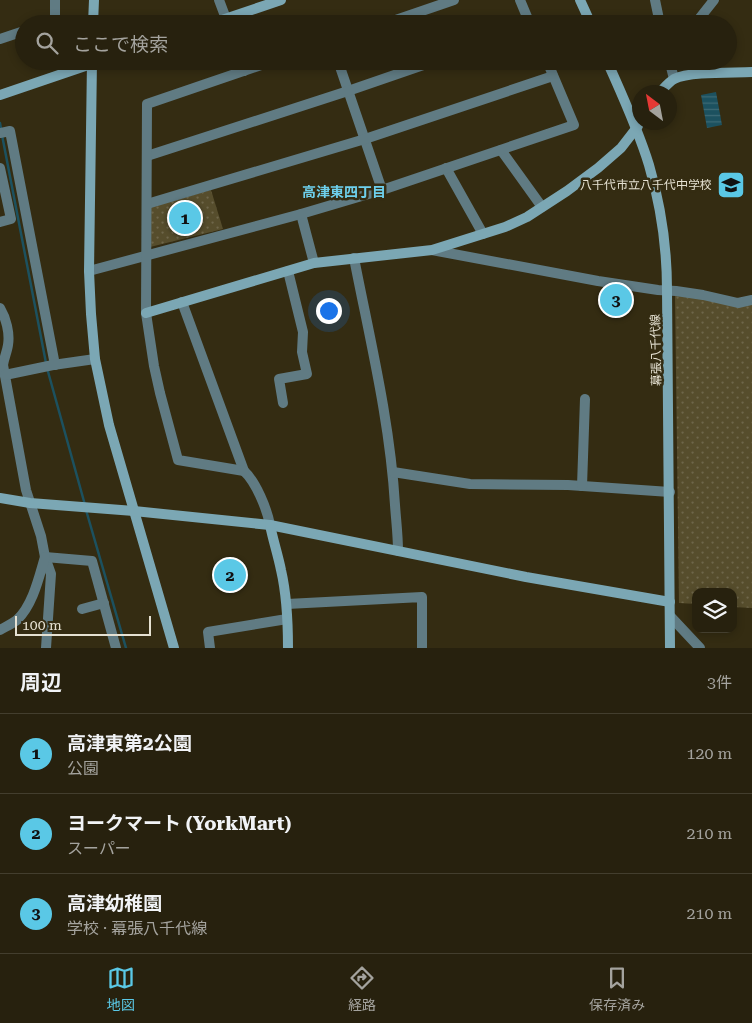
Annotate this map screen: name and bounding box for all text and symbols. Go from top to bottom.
search box [15,15,737,70]
icon: search [33,29,61,57]
text: ここで検索 [73,33,168,56]
north arrow [632,85,677,130]
school or university icon: 八千代市立八千代中学校 [716,170,746,200]
place label: 八千代市立八千代中学校 [580,178,712,192]
district label: 高津東四丁目 [302,184,386,200]
pin: 1 [169,199,201,237]
pin: 3 [600,281,632,319]
your location [316,298,342,324]
street label: 幕張八千代線 [648,314,664,386]
pin: 2 [214,556,246,594]
map controls [692,588,737,633]
button: layers [692,588,737,633]
scale bar [15,613,151,636]
text: 100 m [22,617,62,633]
text: 周辺 [20,671,62,695]
text: 3件 [707,673,732,692]
text: 高津東第2公園 [67,732,192,755]
text: 1 [32,744,40,763]
text: 120 m [686,744,732,763]
text: 公園 [67,759,99,778]
text: ヨークマート (YorkMart) [67,812,291,835]
text: 2 [32,824,40,843]
text: 210 m [686,824,732,843]
text: スーパー [67,839,131,858]
text: 高津幼稚園 [67,892,162,915]
text: 3 [32,904,40,923]
text: 210 m [686,904,732,923]
text: 学校 · 幕張八千代線 [67,919,207,938]
tab: 地図 [107,964,135,1014]
tab: 経路 [348,964,376,1014]
tab: 保存済み [589,964,645,1014]

